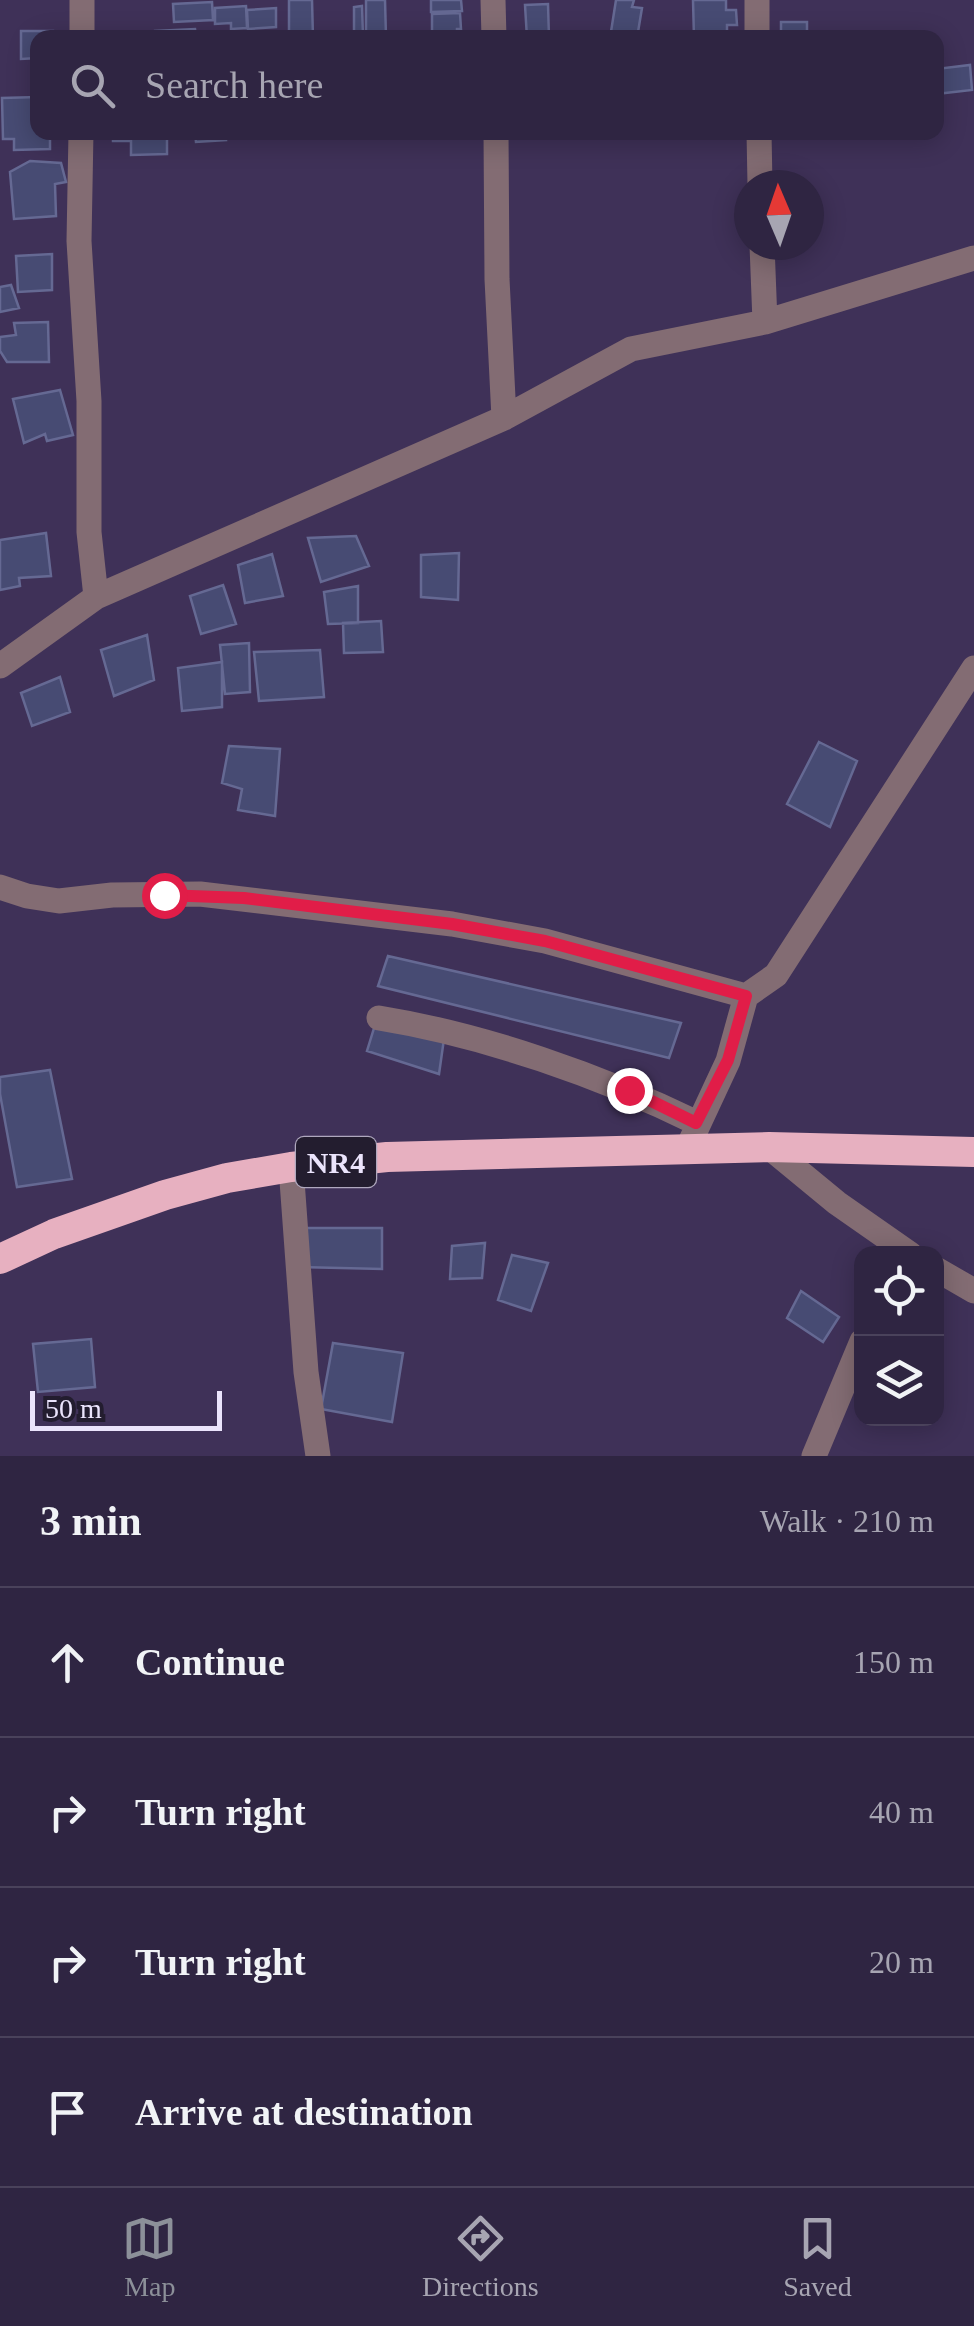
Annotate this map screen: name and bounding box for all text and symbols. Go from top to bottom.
search box [30,30,944,140]
icon: search [65,58,120,113]
text: Search here [145,64,323,106]
north arrow [734,170,824,260]
route start [142,873,188,919]
route end [607,1068,653,1114]
road number: NR4 [296,1137,376,1187]
map controls [854,1246,944,1426]
button: locate [854,1246,944,1336]
button: layers [854,1336,944,1426]
scale bar [30,1386,222,1430]
text: 50 m [45,1393,102,1424]
text: 3 min [40,1498,142,1544]
text: Walk · 210 m [760,1503,934,1539]
icon: ahead [40,1635,95,1690]
text: Continue [135,1641,285,1683]
text: 150 m [853,1644,934,1680]
icon: right [40,1785,95,1840]
text: Turn right [135,1791,306,1833]
text: 40 m [869,1794,934,1830]
icon: right [40,1935,95,1990]
text: Turn right [135,1941,306,1983]
text: 20 m [869,1944,934,1980]
icon: arrive [40,2085,95,2140]
text: Arrive at destination [135,2091,473,2133]
tab: Map [122,2211,177,2303]
tab: Directions [422,2211,539,2303]
tab: Saved [783,2211,852,2303]

